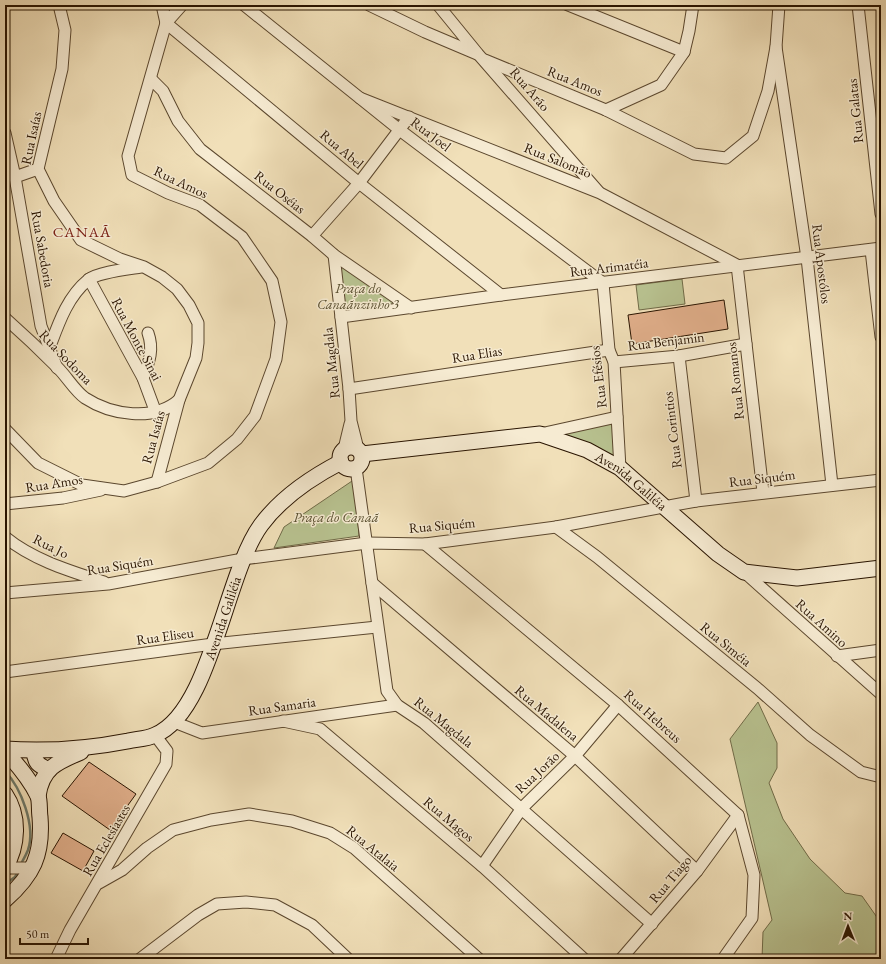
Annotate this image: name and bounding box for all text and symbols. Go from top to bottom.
street label: Rua Amos [545,62,606,100]
street label: Rua Arão [506,63,554,115]
street label: Rua Galatas [843,77,867,144]
street label: Rua Isaías [17,109,46,166]
street label: Rua Joel [407,113,455,155]
street label: Rua Abel [317,126,368,173]
street label: Rua Salomão [521,138,595,182]
street label: Rua Amos [151,162,211,203]
street label: Rua Oséias [251,166,310,218]
street label: Rua Sabedoria [27,209,59,289]
district label: CANAÃ [53,222,111,241]
street label: Rua Apostólos [808,223,836,305]
street label: Rua Arimatéia [569,253,650,281]
park label: Praça do Canaãnzinho 3 [317,279,399,313]
street label: Rua Monte Sinai [108,294,167,384]
street label: Rua Sodoma [35,326,97,389]
street label: Rua Magdala [318,326,344,399]
street label: Rua Benjamin [627,327,706,355]
street label: Rua Elias [451,341,504,367]
street label: Rua Romanos [722,341,748,421]
street label: Rua Efésios [585,344,611,409]
street label: Rua Corintios [658,390,686,470]
street label: Rua Isaías [137,408,169,465]
street label: Avenida Galiléia [591,447,671,515]
street label: Rua Siquém [728,465,796,491]
street label: Rua Amos [24,470,84,496]
park label: Praça do Canaã [293,508,379,526]
street label: Rua Siquém [408,513,476,537]
street label: Rua Jo [30,530,72,562]
street label: Rua Siquém [86,551,154,579]
street label: Avenida Galiléia [200,573,245,663]
street label: Rua Amino [792,595,852,651]
street label: Rua Siméia [697,618,756,670]
street label: Rua Eliseu [135,623,195,649]
street label: Rua Madalena [511,681,583,745]
street label: Rua Hebreus [620,685,686,747]
street label: Rua Samaria [247,692,317,720]
street label: Rua Magdala [411,693,478,752]
street label: Rua Jorão [511,747,563,797]
street label: Rua Magos [420,792,479,846]
street label: Rua Eclesiastes [78,800,134,879]
street label: Rua Atalaia [343,821,404,875]
street label: Rua Tiago [645,851,695,907]
north arrow [828,906,868,946]
text: N [843,909,852,923]
scale bar [20,920,88,946]
text: 50 m [26,926,50,942]

